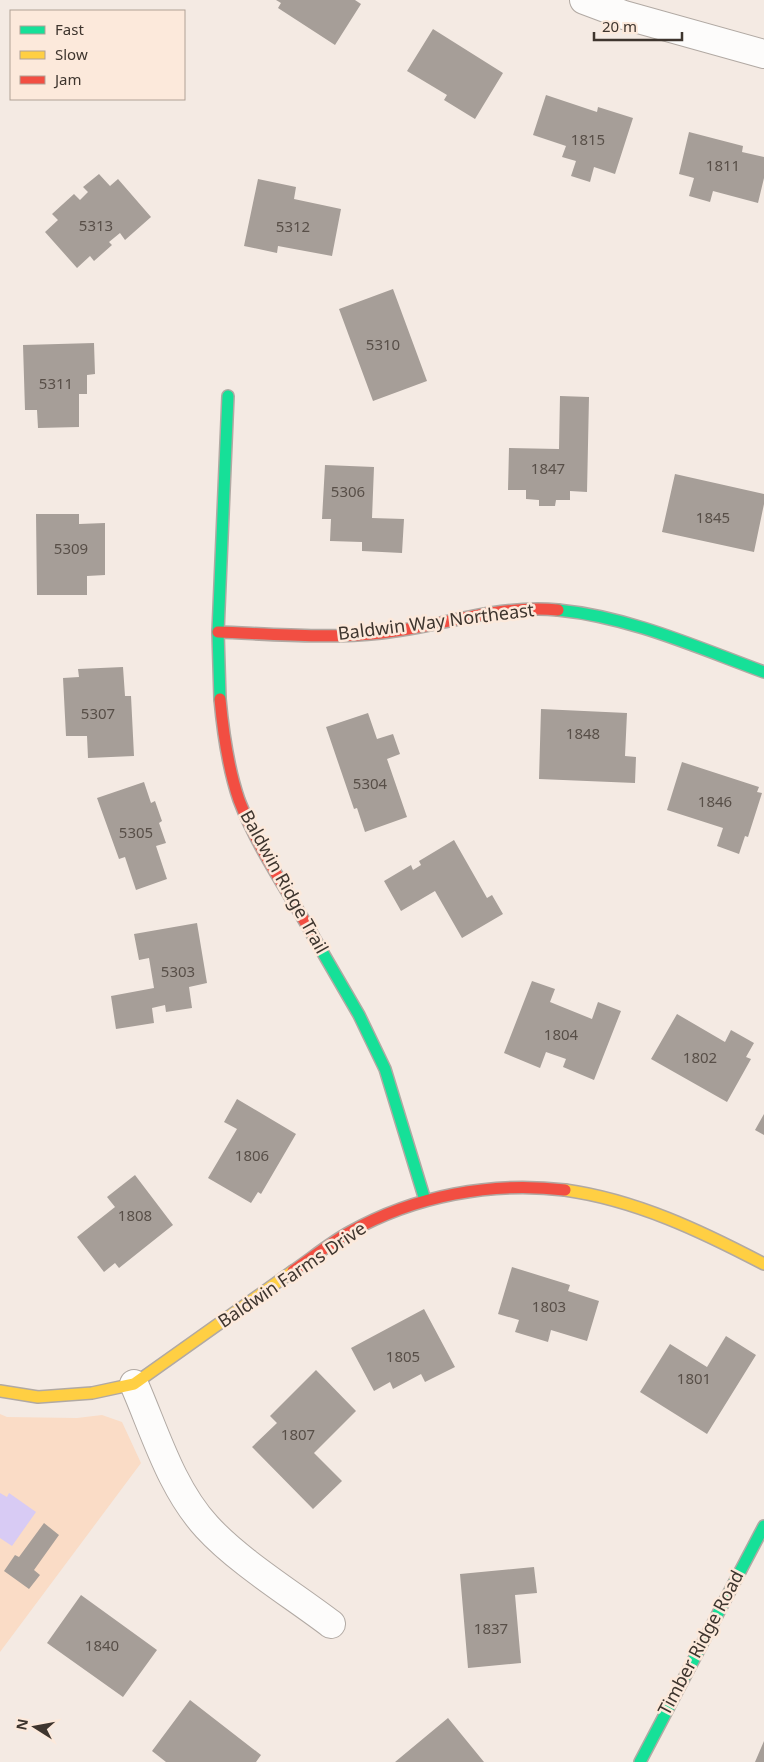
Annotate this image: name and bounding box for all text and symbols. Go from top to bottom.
legend [10,10,185,100]
scale bar [594,10,682,42]
text: 20 m [602,16,637,36]
text: Fast [55,19,84,39]
text: Slow [55,44,88,64]
text: Jam [53,69,82,89]
house number: 1815 [571,129,605,149]
house number: 1811 [706,155,740,175]
house number: 5313 [79,215,113,235]
house number: 5312 [276,216,310,236]
house number: 5310 [366,334,400,354]
house number: 5311 [39,373,73,393]
house number: 1847 [531,458,565,478]
house number: 5306 [331,481,365,501]
house number: 1845 [696,507,730,527]
house number: 5309 [54,538,88,558]
street label: Baldwin Way Northeast [336,597,536,645]
house number: 5307 [81,703,115,723]
house number: 1848 [566,723,600,743]
house number: 5304 [353,773,388,793]
house number: 1846 [698,791,732,811]
street label: Baldwin Ridge Trail [235,806,334,958]
house number: 5305 [119,822,153,842]
house number: 5303 [161,961,195,981]
house number: 1804 [544,1024,579,1044]
house number: 1802 [683,1047,717,1067]
house number: 1806 [235,1145,269,1165]
house number: 1808 [118,1205,152,1225]
street label: Baldwin Farms Drive [213,1216,370,1333]
house number: 1803 [532,1296,566,1316]
house number: 1805 [386,1346,420,1366]
house number: 1801 [677,1368,711,1388]
house number: 1807 [281,1424,315,1444]
street label: Timber Ridge Road [652,1566,748,1719]
house number: 1837 [474,1618,508,1638]
house number: 1840 [85,1635,119,1655]
north arrow [10,1702,60,1752]
text: N [11,1717,32,1732]

